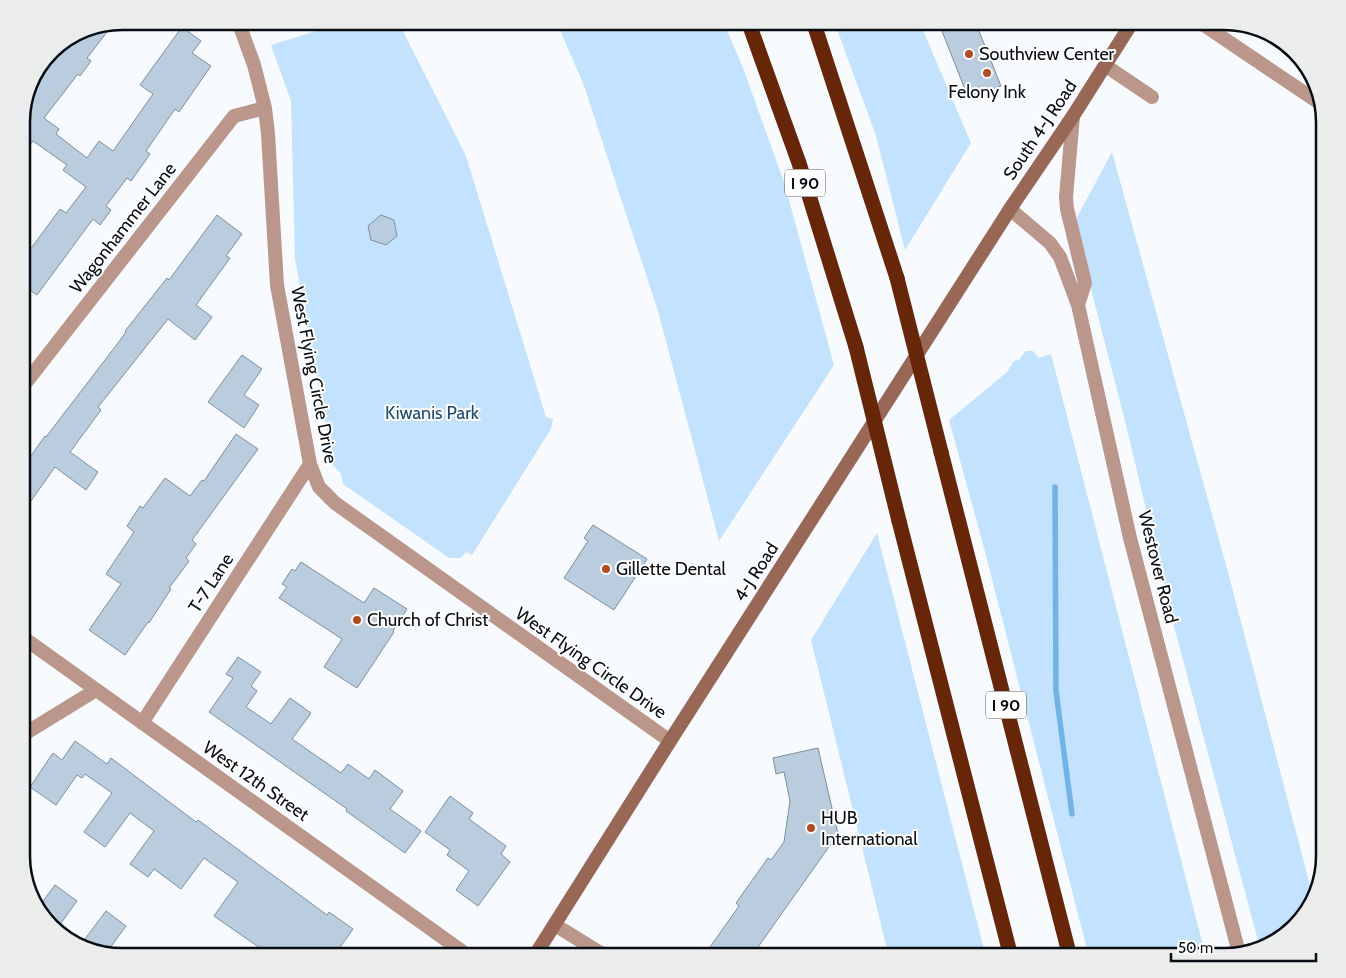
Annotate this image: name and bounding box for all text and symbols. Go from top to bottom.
place label: Southview Center [979,43,1115,65]
marker: Southview Center [963,48,975,60]
marker: Felony Ink [981,67,993,79]
street label: South 4-J Road [999,76,1081,184]
place label: Felony Ink [948,81,1027,103]
street label: Wagonhammer Lane [65,158,181,298]
road number: I 90 [785,170,825,197]
street label: West Flying Circle Drive [286,285,342,465]
park label: Kiwanis Park [385,402,480,424]
street label: Westover Road [1133,508,1183,626]
street label: 4-J Road [729,538,783,606]
street label: T-7 Lane [184,549,238,617]
place label: Gillette Dental [616,558,727,580]
marker: Gillette Dental [600,563,612,575]
street label: West Flying Circle Drive [511,603,671,723]
place label: Church of Christ [367,609,488,631]
marker: Church of Christ [351,614,363,626]
road number: I 90 [986,692,1026,718]
street label: West 12th Street [199,736,313,826]
place label: HUB International [821,807,918,850]
marker: HUB International [805,822,817,834]
scale bar [1171,930,1316,962]
text: 50 m [1178,939,1213,957]

